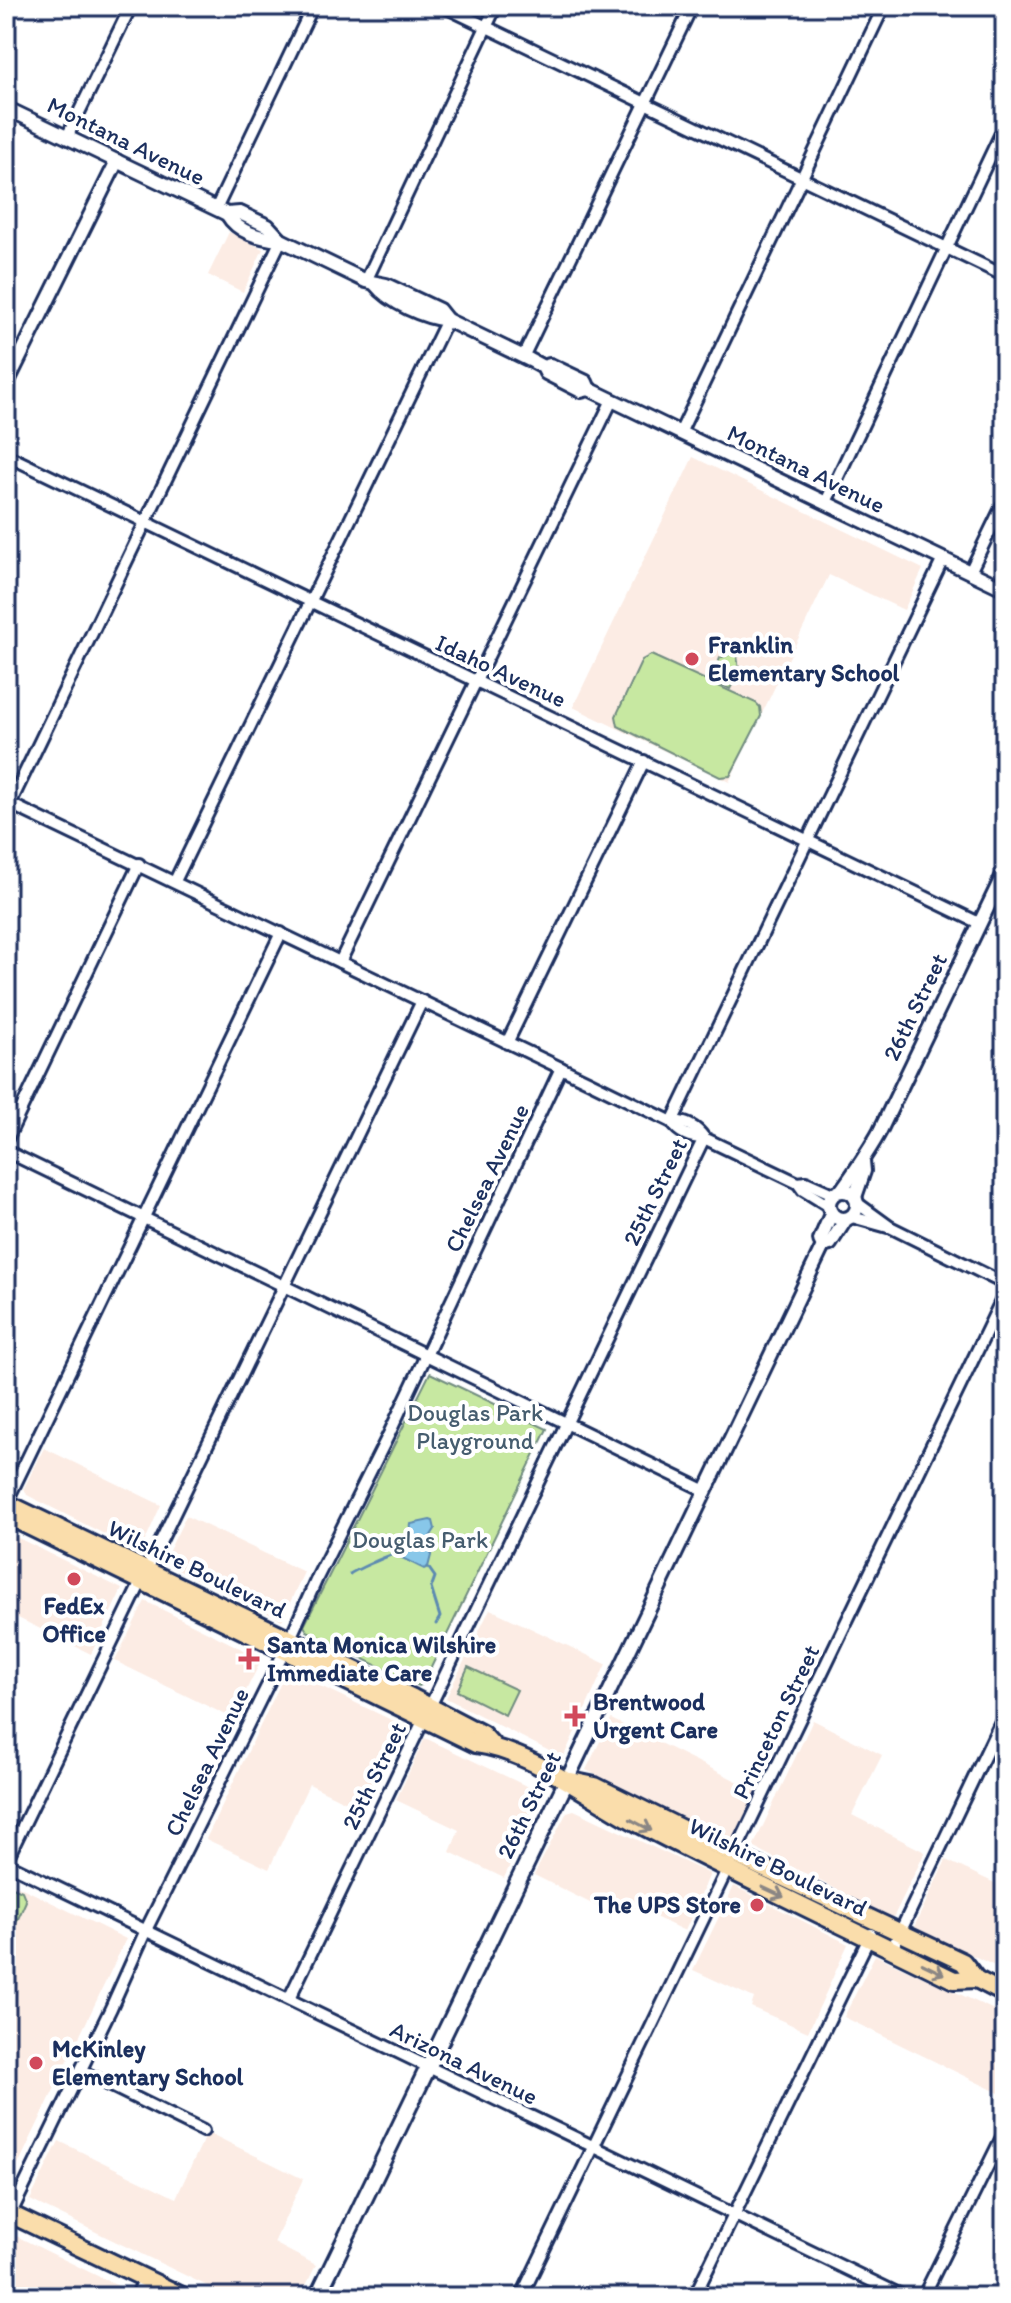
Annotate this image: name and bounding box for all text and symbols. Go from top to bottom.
street label: Montana Avenue [43,90,210,191]
street label: Montana Avenue [723,418,890,519]
street label: Idaho Avenue [431,628,571,713]
place label: Franklin Elementary School [708,630,900,688]
marker: Franklin Elementary School [683,650,701,668]
street label: 26th Street [876,948,953,1065]
street label: Chelsea Avenue [438,1099,535,1257]
street label: 25th Street [616,1133,693,1250]
park label: Douglas Park Playground [407,1398,543,1455]
street label: Wilshire Boulevard [103,1513,291,1624]
park label: Douglas Park [352,1525,488,1554]
marker: FedEx Office [65,1570,83,1588]
place label: FedEx Office [42,1591,106,1648]
place label: Santa Monica Wilshire Immediate Care [267,1630,496,1687]
street label: Princeton Street [726,1640,825,1804]
marker: Santa Monica Wilshire Immediate Care [238,1648,260,1670]
street label: Chelsea Avenue [158,1683,255,1841]
place label: Brentwood Urgent Care [593,1687,718,1745]
marker: Brentwood Urgent Care [564,1705,586,1727]
street label: 25th Street [335,1717,412,1834]
street label: 26th Street [490,1746,567,1863]
street label: Wilshire Boulevard [684,1811,872,1922]
one-way arrow [629,1818,652,1834]
one-way arrow [760,1885,784,1900]
place label: The UPS Store [593,1890,741,1919]
marker: The UPS Store [748,1896,766,1914]
one-way arrow [920,1962,944,1977]
street label: Arizona Avenue [386,2014,543,2111]
place label: McKinley Elementary School [52,2034,244,2092]
marker: McKinley Elementary School [27,2054,45,2072]

